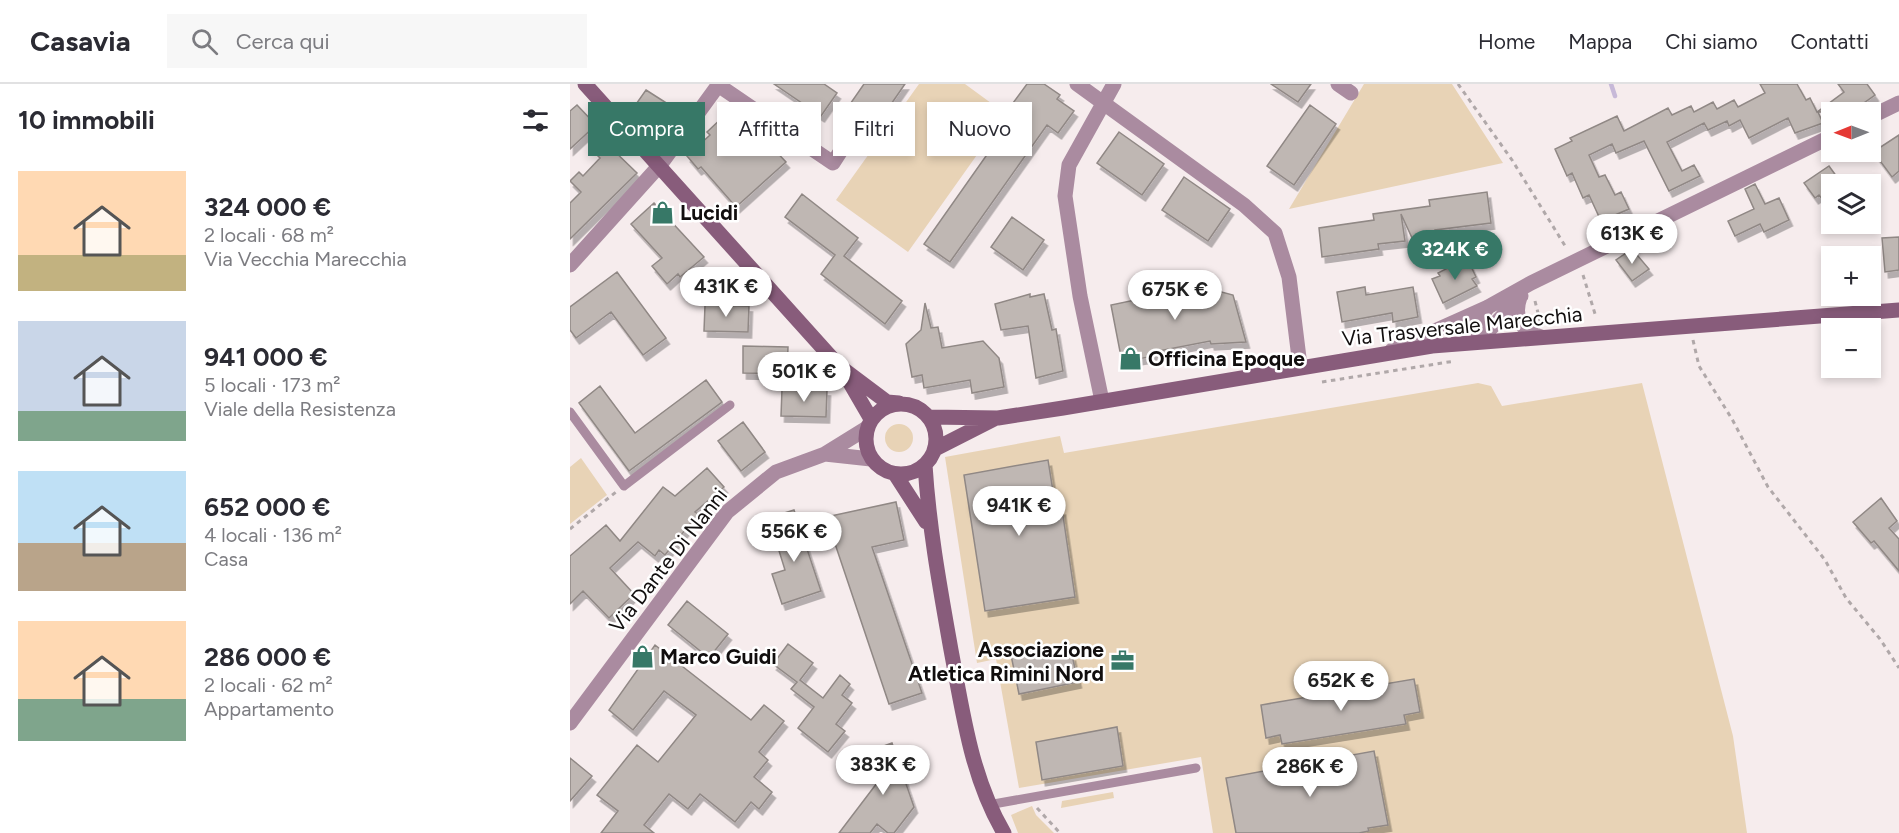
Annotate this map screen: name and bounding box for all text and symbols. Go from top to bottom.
search box [167,14,587,68]
text: Casavia [30,24,131,58]
icon: search [188,25,221,58]
text: Cerca qui [236,28,330,55]
text: Home [1478,29,1535,54]
text: Mappa [1568,29,1632,54]
text: Chi siamo [1665,29,1758,54]
text: Contatti [1791,29,1869,54]
chip: Compra [588,102,705,156]
chip: Affitta [717,102,821,156]
chip: Filtri [833,102,915,156]
chip: Nuovo [927,102,1032,156]
north arrow [1821,102,1881,162]
map controls [1821,102,1881,378]
text: 10 immobili [18,104,155,136]
icon: filters [519,104,552,137]
button: layers [1821,174,1881,234]
text: 324 000 € [204,191,331,223]
icon: home [66,195,138,267]
shop icon: Lucidi [649,199,675,225]
place label: Lucidi [680,200,738,225]
pin: 613K € [1583,214,1681,265]
text: 613K € [1600,221,1664,245]
text: 2 locali · 68 m² [204,223,334,247]
pin: 324K € [1406,230,1504,281]
text: 324K € [1421,237,1489,261]
button: + [1821,246,1881,306]
text: Via Vecchia Marecchia [204,247,407,271]
pin: 431K € [677,267,775,318]
pin: 675K € [1126,270,1224,321]
text: 431K € [694,274,758,298]
text: 675K € [1142,277,1208,301]
street label: Via Trasversale Marecchia [1341,301,1583,351]
button: − [1821,318,1881,378]
text: 941 000 € [204,341,328,373]
icon: home [66,345,138,417]
shop icon: Officina Epoque [1117,345,1143,371]
place label: Officina Epoque [1148,346,1305,371]
pin: 501K € [755,352,853,403]
text: 501K € [772,359,837,383]
text: 5 locali · 173 m² [204,373,341,397]
text: Viale della Resistenza [204,397,396,421]
street label: Via Dante Di Nanni [604,483,732,637]
pin: 941K € [970,486,1068,537]
text: 652 000 € [204,491,330,523]
text: 941K € [987,493,1051,517]
icon: home [66,495,138,567]
pin: 556K € [745,512,843,563]
text: 556K € [761,519,827,543]
text: 4 locali · 136 m² [204,523,342,547]
text: Casa [204,547,248,571]
place label: Associazione Atletica Rimini Nord [908,637,1104,686]
text: 286 000 € [204,641,331,673]
shop icon: Marco Guidi [629,643,655,669]
place label: Marco Guidi [660,644,777,669]
icon: home [66,645,138,717]
office icon: Associazione Atletica Rimini Nord [1109,648,1135,674]
pin: 652K € [1292,661,1390,712]
text: 652K € [1308,668,1374,692]
text: 2 locali · 62 m² [204,673,333,697]
text: Appartamento [204,697,334,721]
pin: 383K € [834,745,932,796]
pin: 286K € [1261,747,1359,798]
text: 383K € [850,752,916,776]
text: 286K € [1276,754,1344,778]

